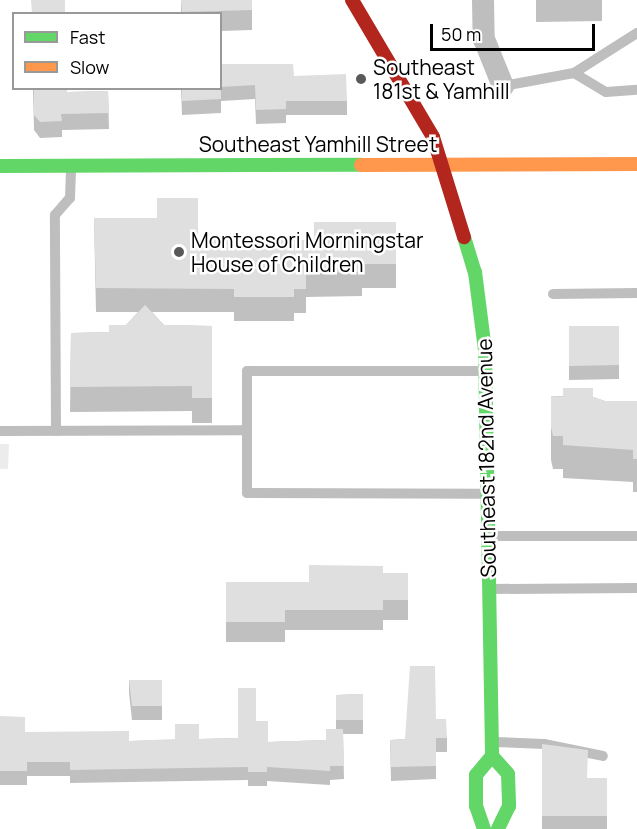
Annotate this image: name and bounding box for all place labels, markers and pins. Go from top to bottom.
place label: Southeast 181st & Yamhill [373,54,510,104]
marker: Southeast 181st & Yamhill [354,72,368,86]
place label: Montessori Morningstar House of Children [191,227,424,277]
marker: Montessori Morningstar House of Children [172,245,186,259]

